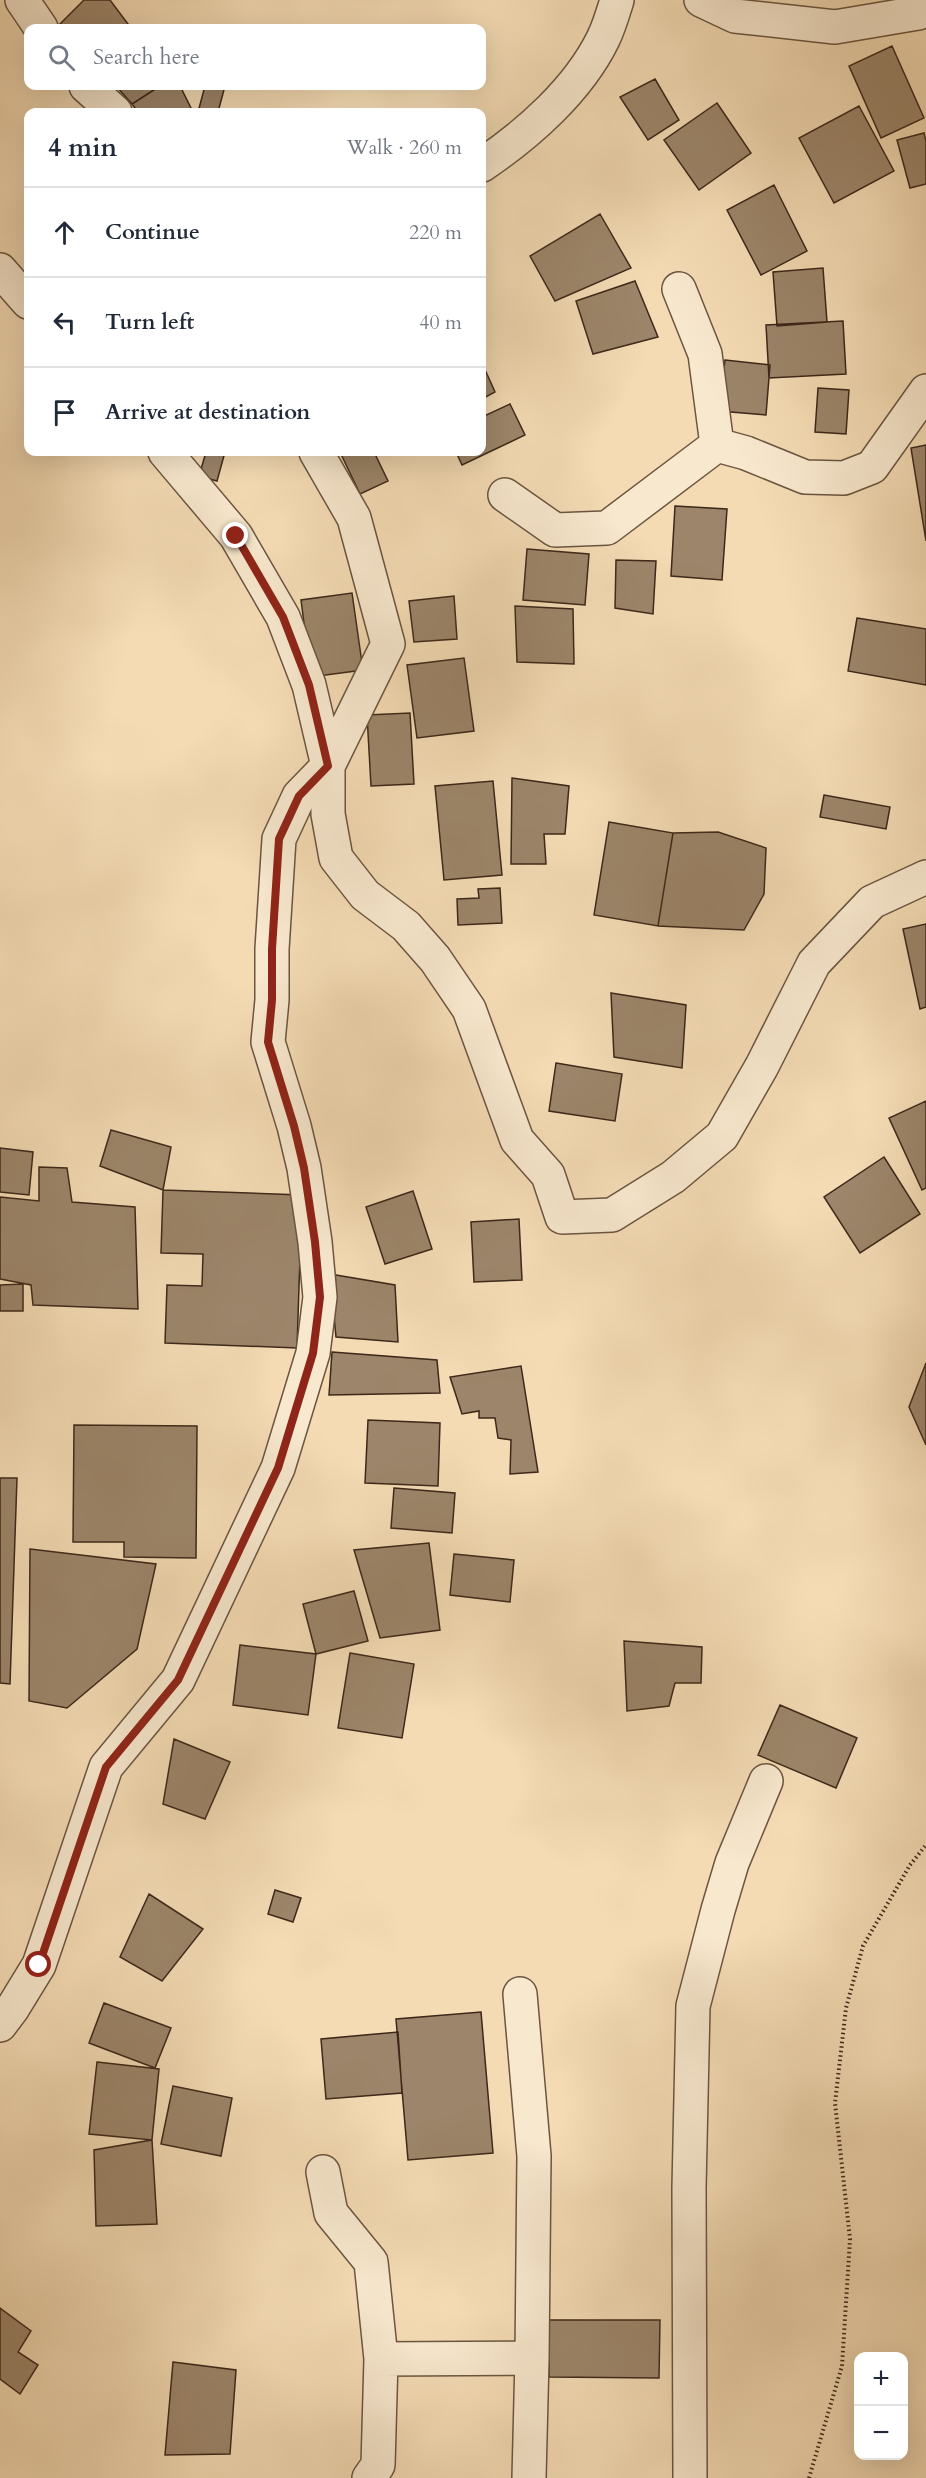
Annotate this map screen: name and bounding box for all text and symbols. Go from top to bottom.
search box [24,24,486,90]
icon: search [45,41,78,74]
text: Search here [93,42,200,72]
text: 4 min [48,130,117,165]
text: Walk · 260 m [347,134,462,161]
icon: ahead [48,216,81,249]
text: Continue [105,217,200,247]
text: 220 m [409,219,462,246]
icon: left [48,306,81,339]
text: Turn left [105,307,194,337]
text: 40 m [419,309,462,336]
icon: arrive [48,396,81,429]
text: Arrive at destination [105,397,310,427]
route end [222,522,248,548]
route start [25,1951,51,1977]
map controls [854,2352,908,2460]
button: + [854,2352,908,2406]
button: − [854,2406,908,2460]

